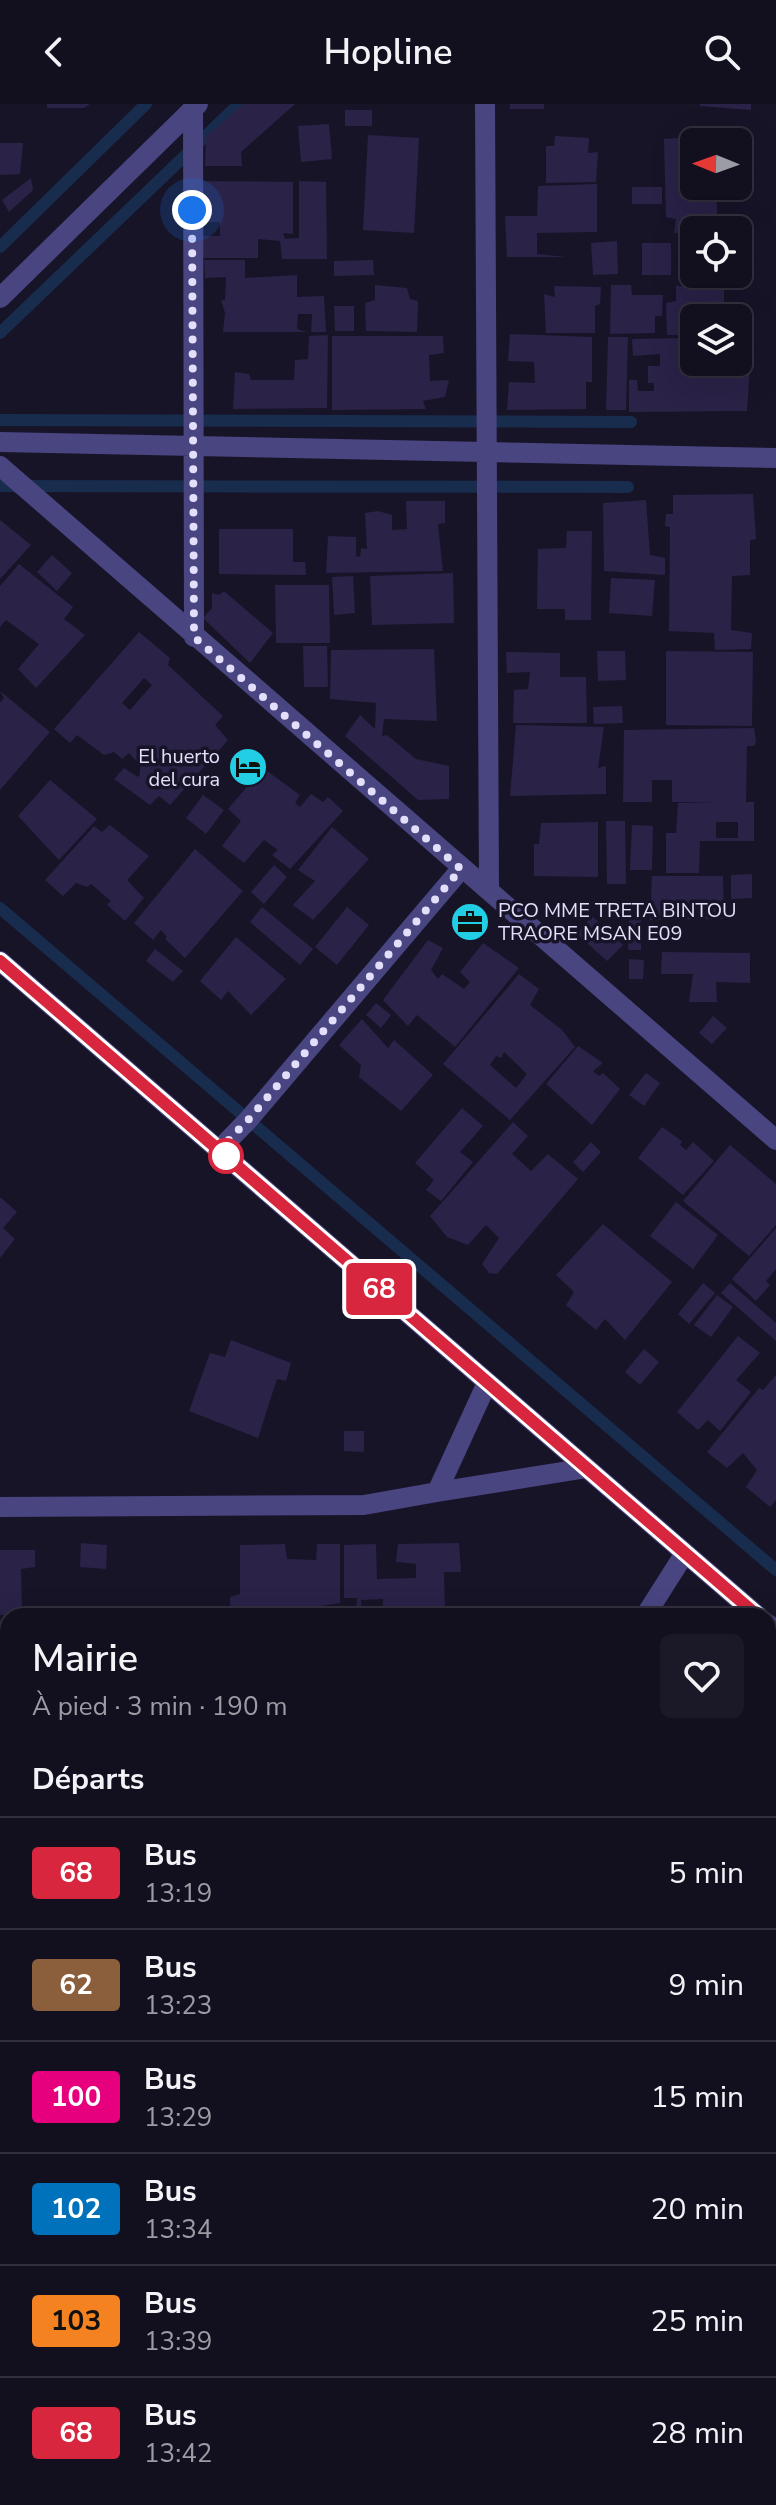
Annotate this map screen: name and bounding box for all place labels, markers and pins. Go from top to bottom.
place label: El huerto del cura [138,743,220,793]
hotel icon: El huerto del cura [227,746,269,788]
place label: PCO MME TRETA BINTOU TRAORE MSAN E09 [498,897,737,947]
office icon: PCO MME TRETA BINTOU TRAORE MSAN E09 [449,901,491,943]
unlabelled marker [209,1139,243,1173]

